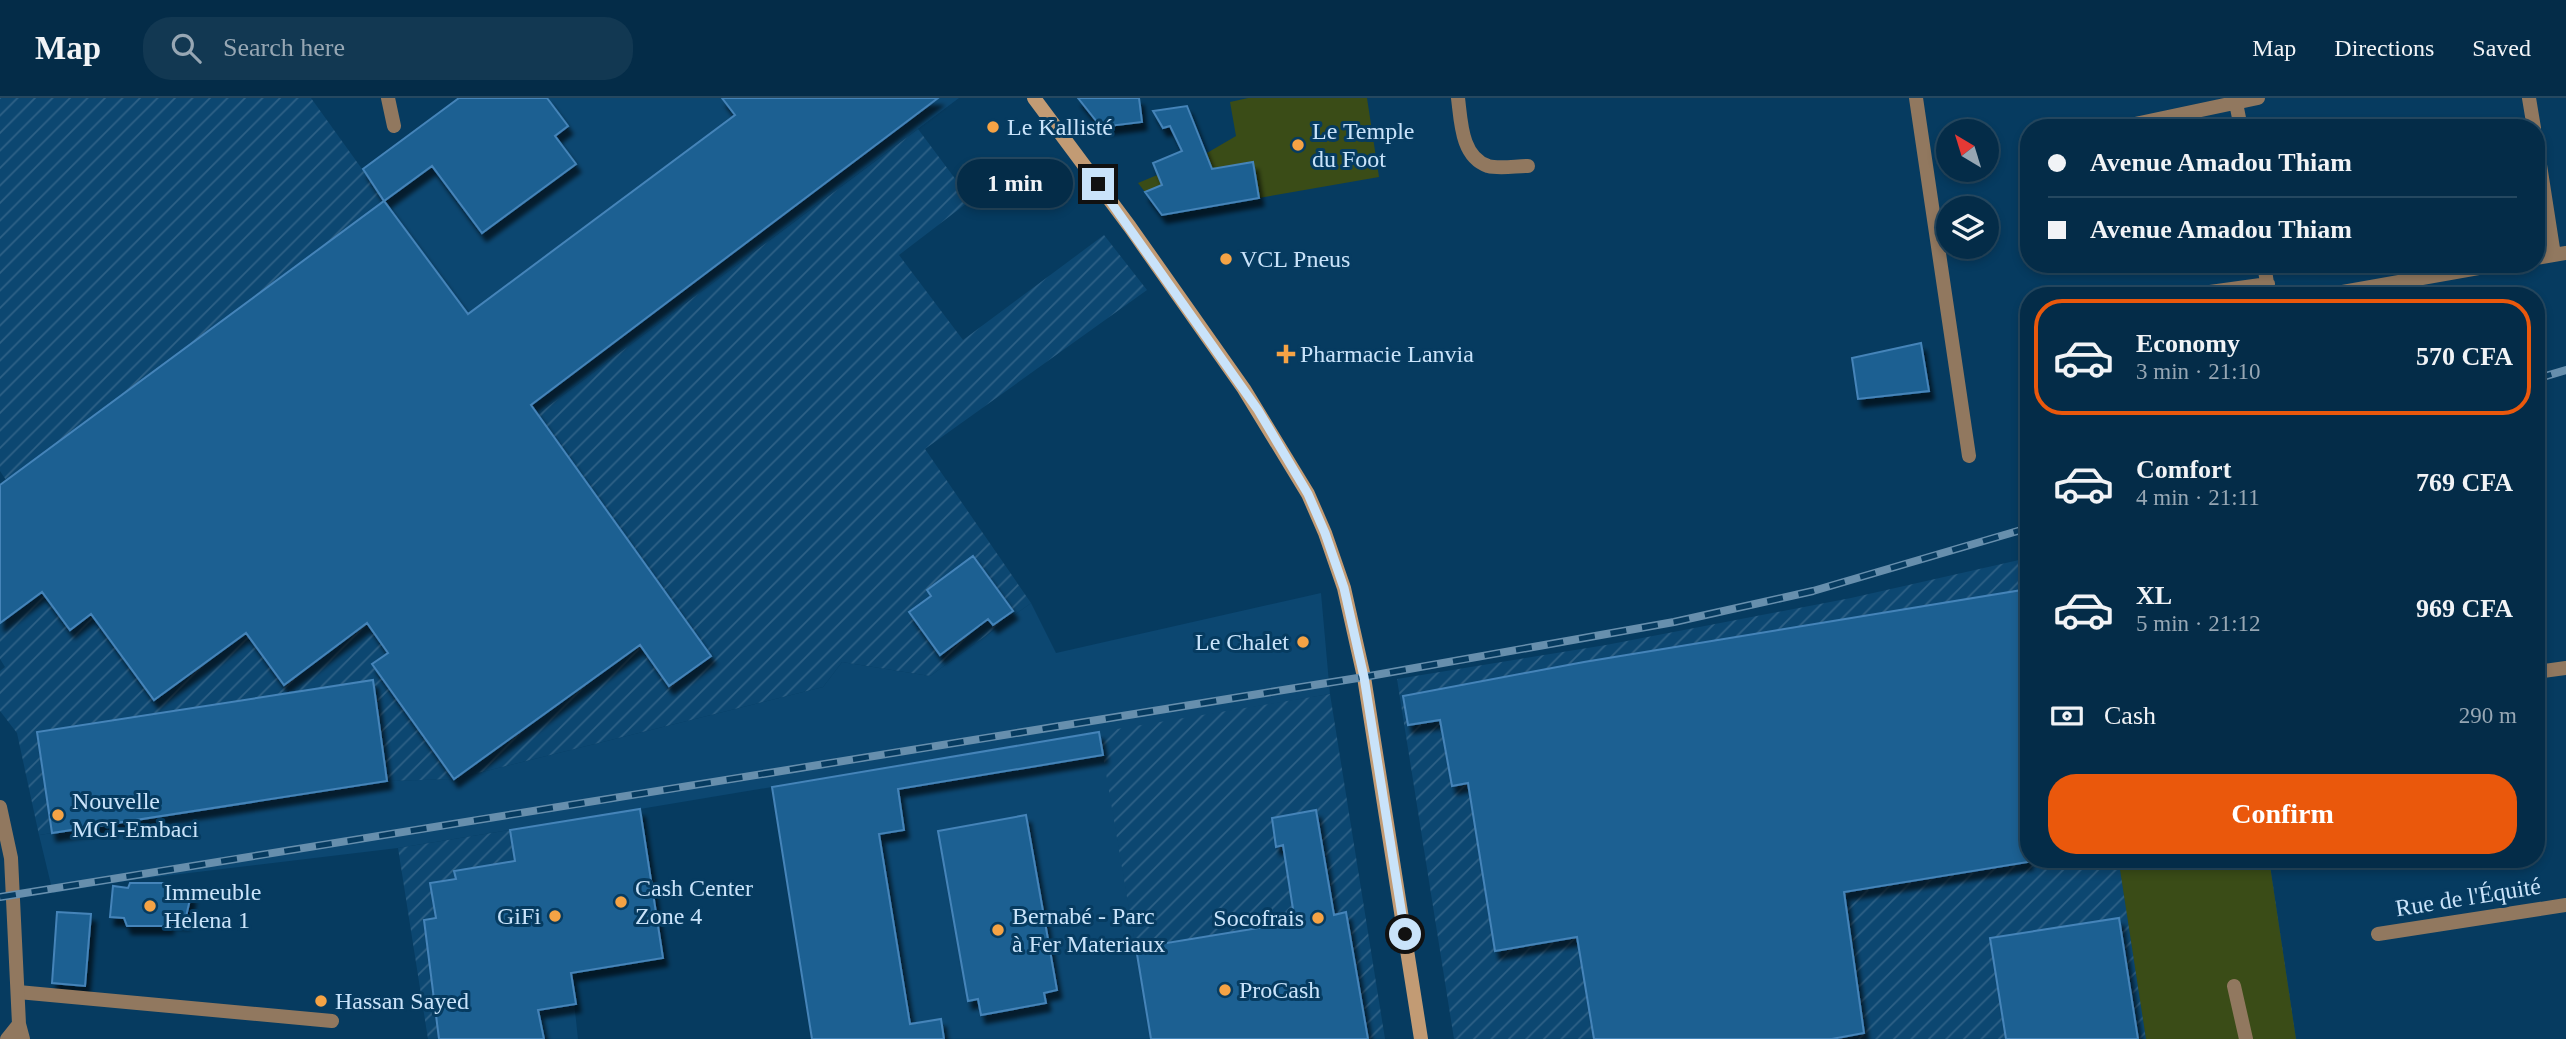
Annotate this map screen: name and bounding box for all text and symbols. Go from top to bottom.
search box [143,17,633,80]
icon: search [167,29,205,67]
text: Map [35,30,101,66]
text: Search here [223,33,345,62]
text: Map [2252,35,2296,61]
text: Directions [2334,35,2434,61]
text: Saved [2472,35,2531,61]
place label: Le Kallisté [1007,114,1113,140]
place label: Le Temple du Foot [1312,118,1415,172]
marker: Le Kallisté [985,119,1001,135]
north arrow [1936,119,1998,182]
map controls [1936,119,1999,259]
marker: Le Temple du Foot [1290,137,1306,153]
text: Avenue Amadou Thiam [2090,148,2352,177]
callout: 1 min [958,160,1074,208]
route end [1082,168,1114,200]
text: 1 min [987,171,1043,196]
button: layers [1936,196,1999,259]
text: Avenue Amadou Thiam [2090,215,2352,244]
place label: VCL Pneus [1240,246,1350,272]
marker: VCL Pneus [1218,251,1234,267]
icon: car [2052,326,2115,389]
text: Economy [2136,329,2240,358]
place label: Pharmacie Lanvia [1300,341,1474,367]
text: 570 CFA [2416,342,2513,371]
marker: Pharmacie Lanvia [1278,346,1294,362]
text: 3 min · 21:10 [2136,359,2261,384]
icon: car [2052,452,2115,515]
text: Comfort [2136,455,2231,484]
text: 769 CFA [2416,468,2513,497]
text: 4 min · 21:11 [2136,485,2260,510]
icon: car [2052,578,2115,641]
text: XL [2136,581,2172,610]
text: 969 CFA [2416,594,2513,623]
text: 5 min · 21:12 [2136,611,2261,636]
place label: Le Chalet [1195,629,1289,655]
marker: Le Chalet [1295,634,1311,650]
icon: cash [2048,697,2086,735]
text: Cash [2104,701,2156,730]
text: 290 m [2459,703,2517,728]
button: Confirm [2048,774,2517,854]
place label: Nouvelle MCI-Embaci [72,788,199,842]
marker: Nouvelle MCI-Embaci [50,807,66,823]
street label: Rue de l'Équité [2393,873,2543,921]
place label: Cash Center Zone 4 [635,875,753,929]
place label: Immeuble Helena 1 [164,879,261,933]
marker: Cash Center Zone 4 [613,894,629,910]
marker: Immeuble Helena 1 [142,898,158,914]
place label: GiFi [497,903,541,929]
place label: Bernabé - Parc à Fer Materiaux [1012,903,1165,957]
place label: Socofrais [1213,905,1304,931]
marker: GiFi [547,908,563,924]
marker: Socofrais [1310,910,1326,926]
route start [1389,918,1421,950]
marker: Bernabé - Parc à Fer Materiaux [990,922,1006,938]
place label: ProCash [1239,977,1320,1003]
marker: ProCash [1217,982,1233,998]
place label: Hassan Sayed [335,988,469,1014]
marker: Hassan Sayed [313,993,329,1009]

